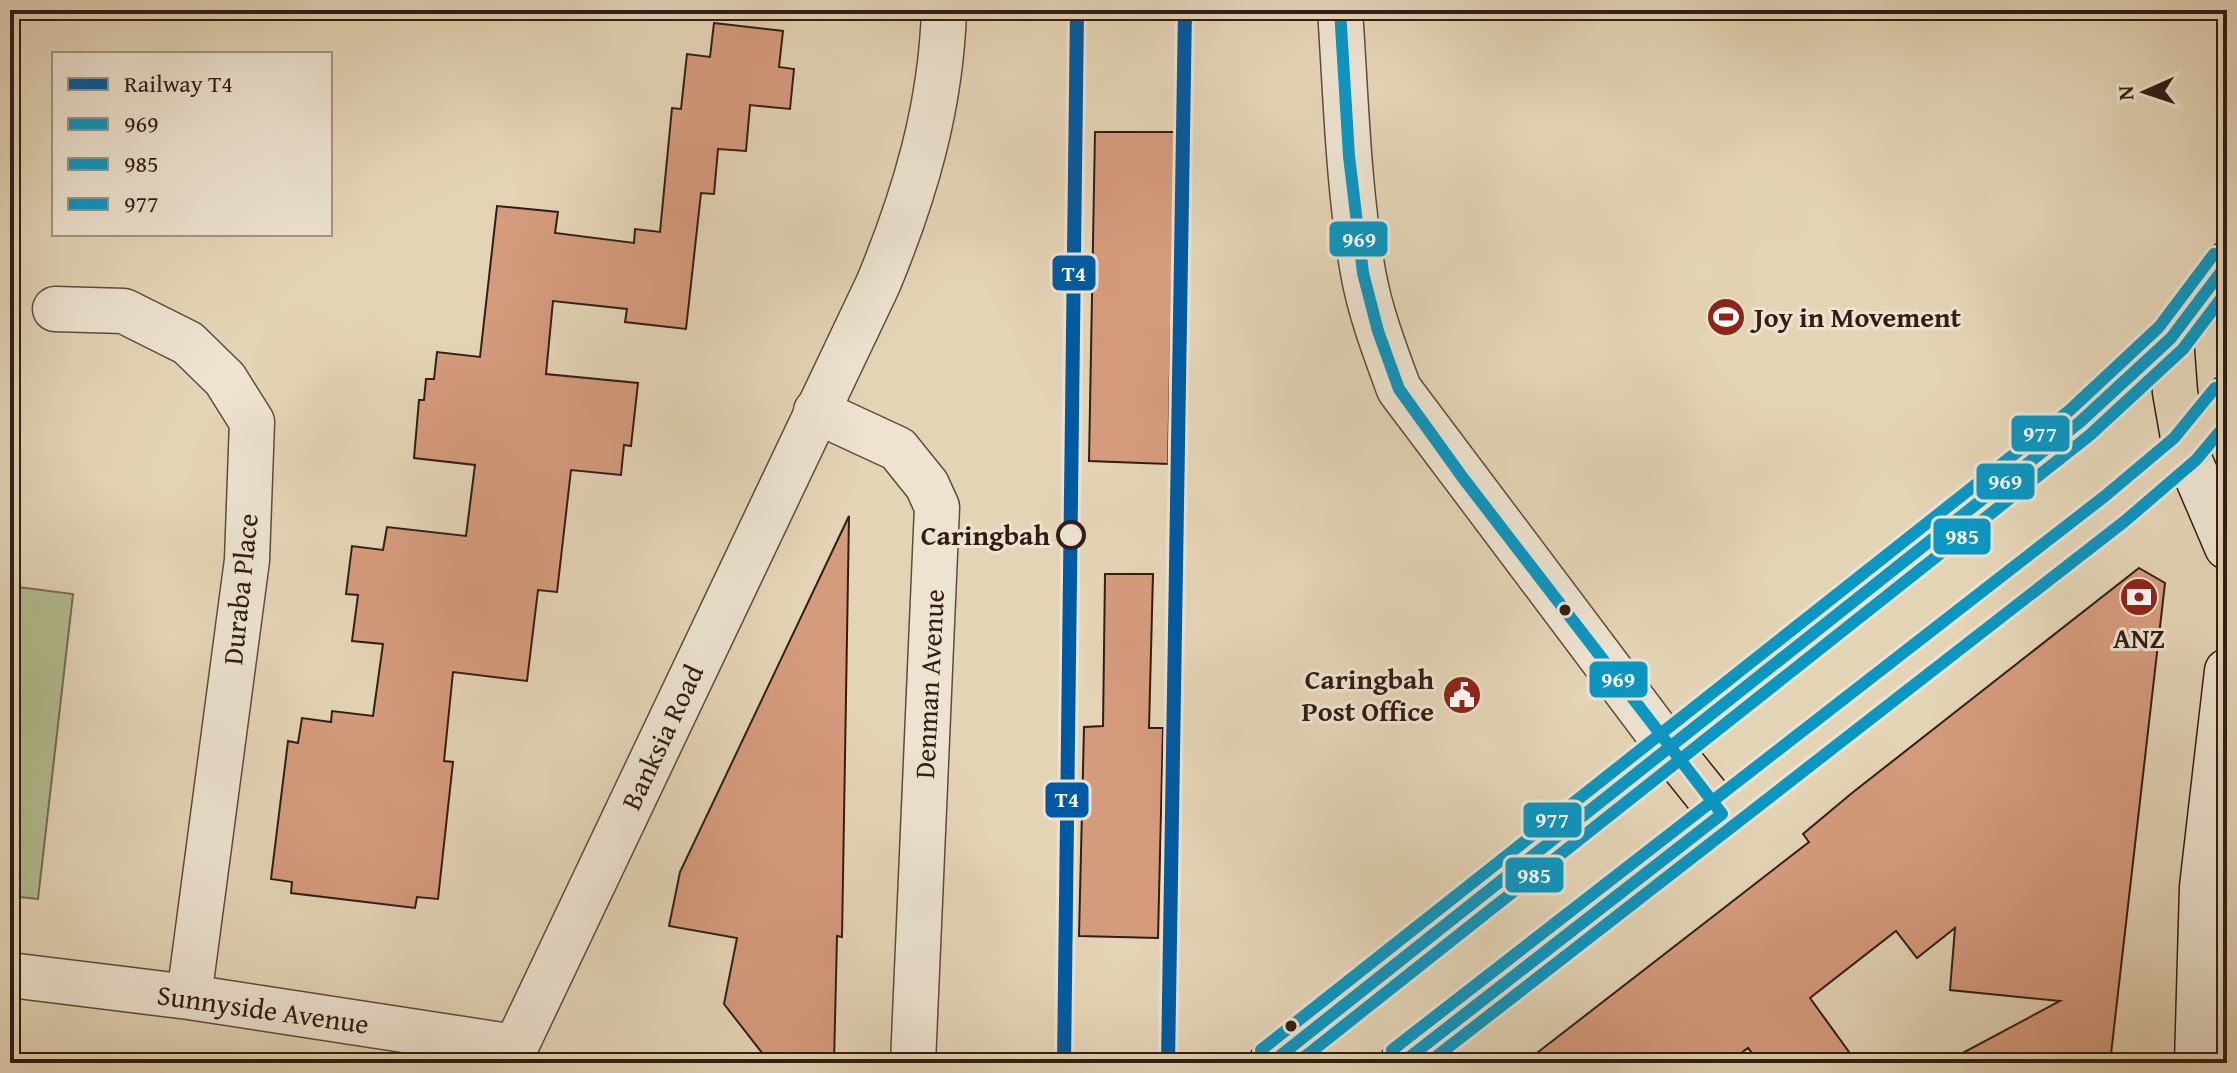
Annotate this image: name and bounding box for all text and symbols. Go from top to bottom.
legend [52,52,332,236]
north arrow [2105,52,2185,132]
text: Railway T4 [124,66,233,101]
text: N [2109,85,2141,101]
text: 969 [124,106,159,141]
text: 985 [124,146,159,181]
text: 977 [124,186,159,221]
line badge: 969 [1328,220,1389,258]
text: 969 [1342,223,1376,255]
line badge: T4 [1051,254,1097,292]
text: T4 [1062,257,1086,289]
sports icon: Joy in Movement [1705,296,1747,338]
place label: Joy in Movement [1750,296,1962,337]
line badge: 977 [2010,414,2071,453]
text: 977 [2023,417,2057,449]
line badge: 969 [1975,462,2036,501]
text: 969 [1988,465,2022,497]
street label: Duraba Place [211,511,268,667]
place label: Caringbah [921,514,1050,555]
line badge: 985 [1932,517,1992,556]
text: 985 [1945,520,1979,552]
marker: Caringbah [1057,521,1085,549]
bank icon: ANZ [2118,576,2160,618]
street label: Denman Avenue [903,588,954,780]
unlabelled marker [1557,602,1573,618]
place label: ANZ [2113,617,2165,658]
street label: Banksia Road [610,657,713,816]
place label: Caringbah Post Office [1301,658,1434,731]
line badge: 969 [1588,660,1649,699]
text: 969 [1601,663,1635,695]
public building icon: Caringbah Post Office [1441,674,1483,716]
line badge: T4 [1044,781,1090,819]
text: T4 [1055,783,1079,815]
line badge: 977 [1522,801,1583,839]
text: 977 [1535,803,1569,835]
line badge: 985 [1504,856,1565,894]
text: 985 [1517,859,1551,891]
street label: Sunnyside Avenue [155,973,372,1044]
unlabelled marker [1283,1018,1299,1034]

